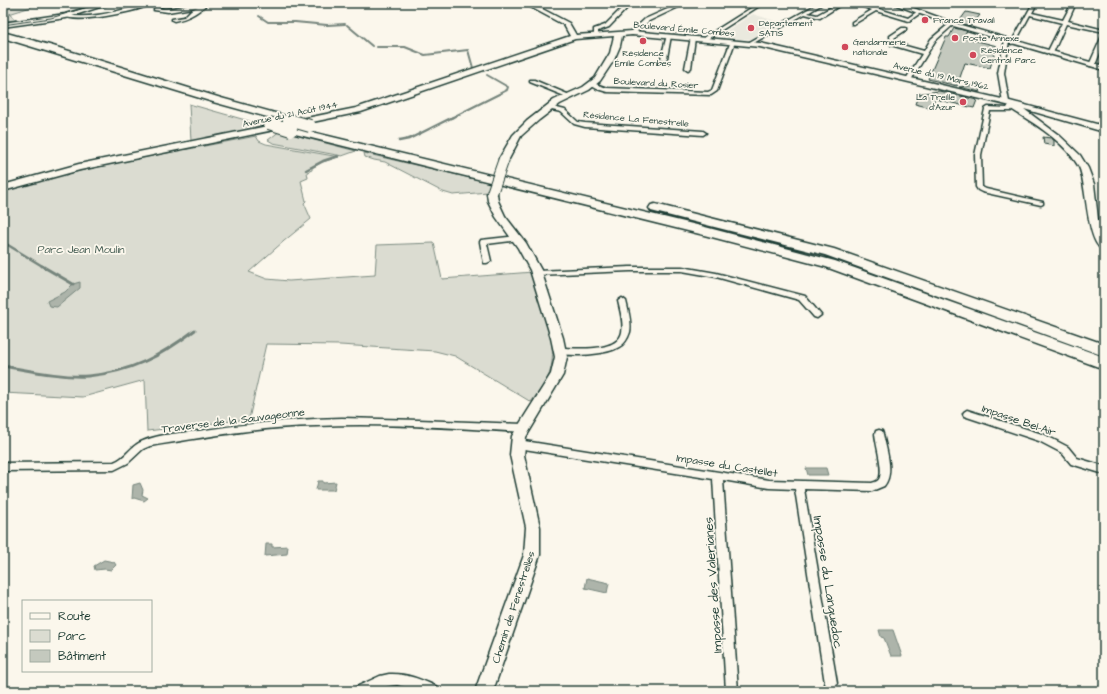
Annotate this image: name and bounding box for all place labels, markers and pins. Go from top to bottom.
place label: France Travail [933,14,995,27]
marker: France Travail [920,15,930,25]
place label: Département SATIS [759,17,813,40]
marker: Département SATIS [746,23,756,33]
place label: Poste Annexe [963,32,1019,45]
marker: Poste Annexe [950,33,960,43]
marker: Résidence Émile Combes [638,36,648,46]
place label: Gendarmerie nationale [853,36,906,59]
marker: Gendarmerie nationale [840,42,850,52]
place label: Résidence Central Parc [981,44,1036,67]
place label: Résidence Émile Combes [615,47,672,70]
marker: Résidence Central Parc [968,50,978,60]
place label: La Treille d'Azur [916,91,955,114]
marker: La Treille d'Azur [958,97,968,107]

